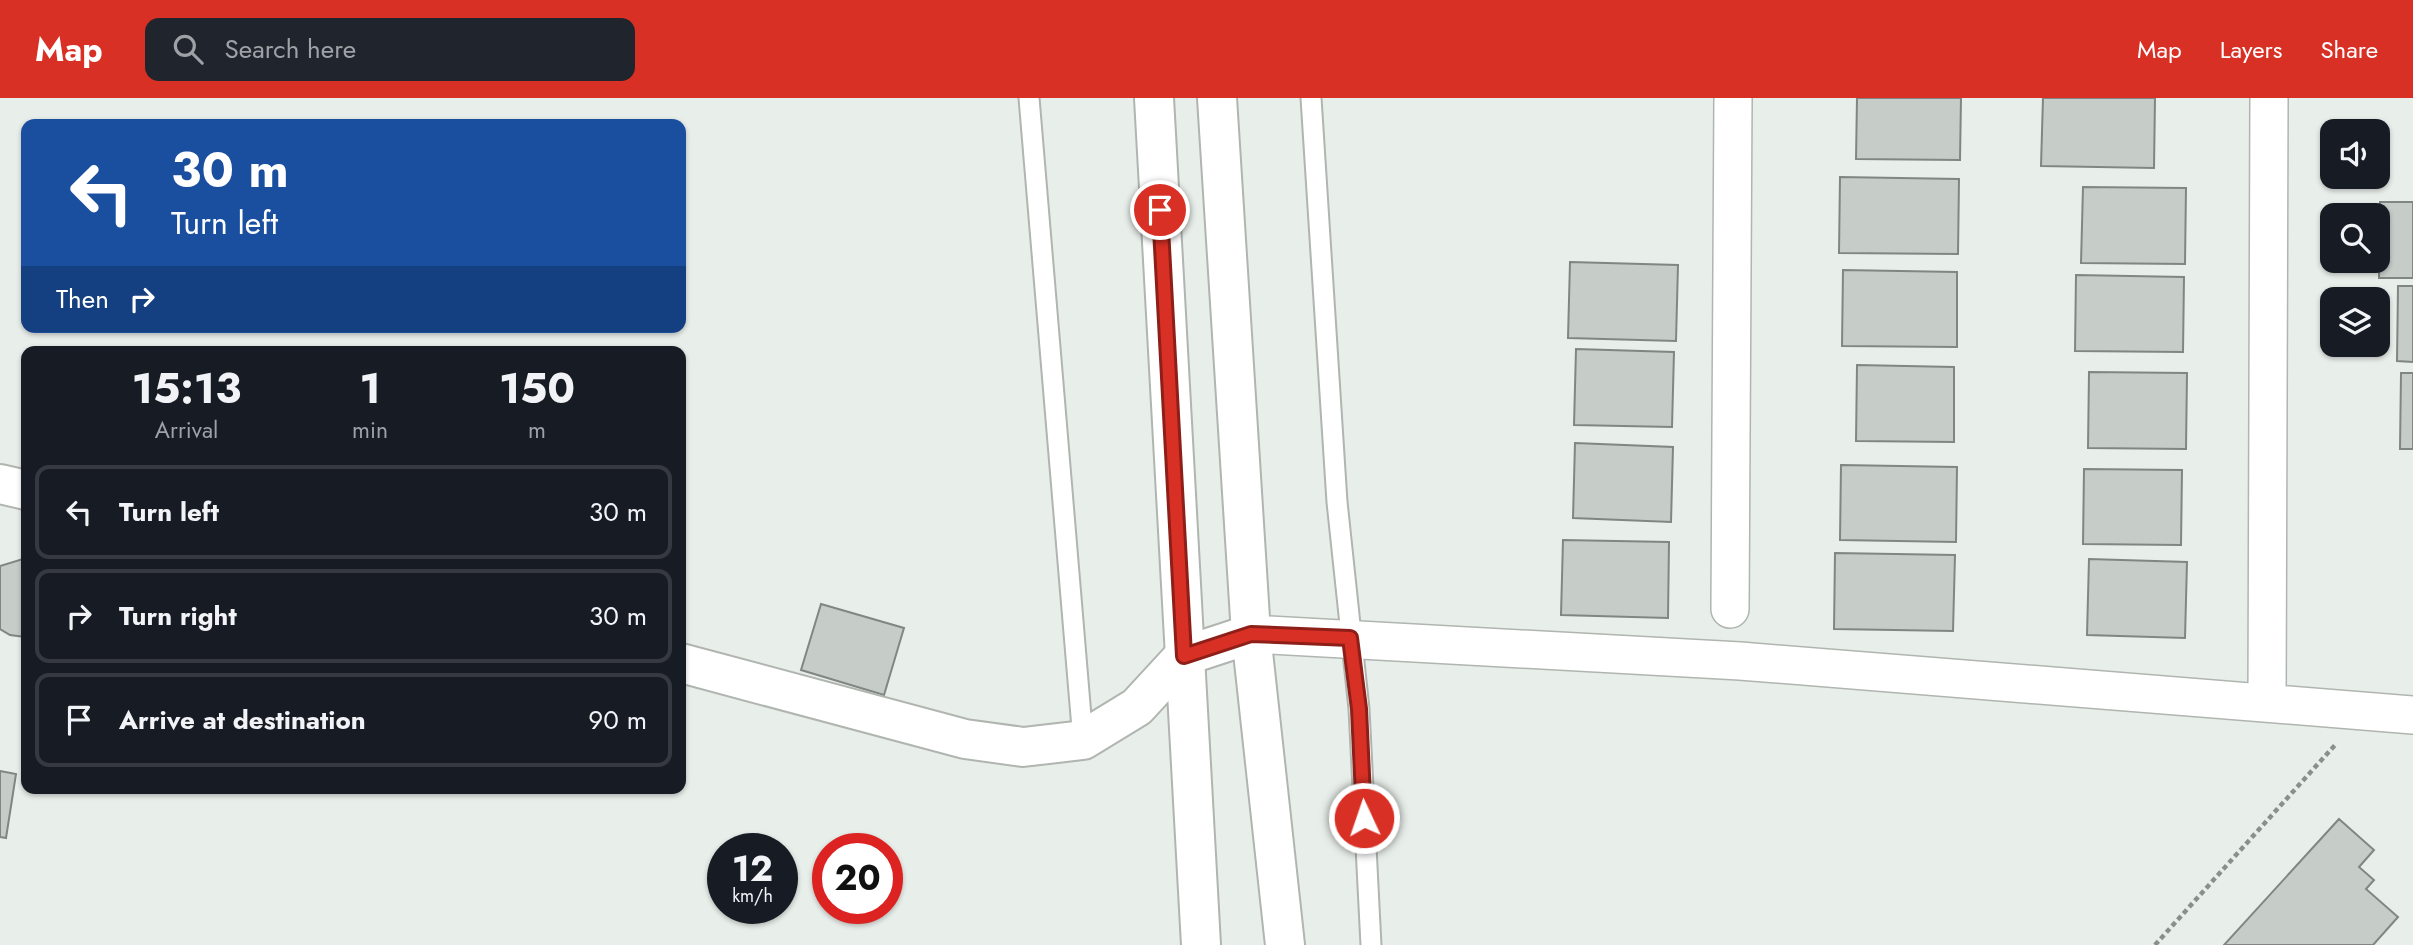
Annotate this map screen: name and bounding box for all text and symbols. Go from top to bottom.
search box [145,18,635,81]
text: Map [35,26,103,73]
icon: search [169,30,207,68]
text: Search here [225,30,356,68]
text: Map [2137,32,2182,67]
text: Layers [2220,32,2282,67]
text: Share [2320,32,2378,67]
map controls [2320,119,2390,357]
button: sound [2320,119,2390,189]
text: 30 m [171,135,289,205]
icon: left [56,147,147,238]
pin [1130,180,1190,240]
icon: arrive [1141,191,1179,229]
text: Turn left [171,200,278,246]
button: search [2320,203,2390,273]
text: Then [56,280,109,318]
icon: right [123,280,161,318]
button: layers [2320,287,2390,357]
text: 15:13 [132,358,241,419]
text: 1 [359,358,381,419]
text: 150 [499,358,575,419]
text: Arrival [155,413,218,447]
text: min [352,413,388,447]
text: m [528,413,546,447]
icon: left [60,493,98,531]
text: Turn left [119,493,219,531]
text: 30 m [589,493,647,531]
icon: right [60,597,98,635]
text: Turn right [119,597,237,635]
text: 30 m [589,597,647,635]
icon: arrive [60,701,98,739]
text: Arrive at destination [119,701,366,739]
text: 90 m [588,701,647,739]
position arrow [1327,781,1401,855]
speed limit sign: 20 [812,833,903,924]
text: 12 [732,844,773,894]
text: km/h [732,883,773,909]

